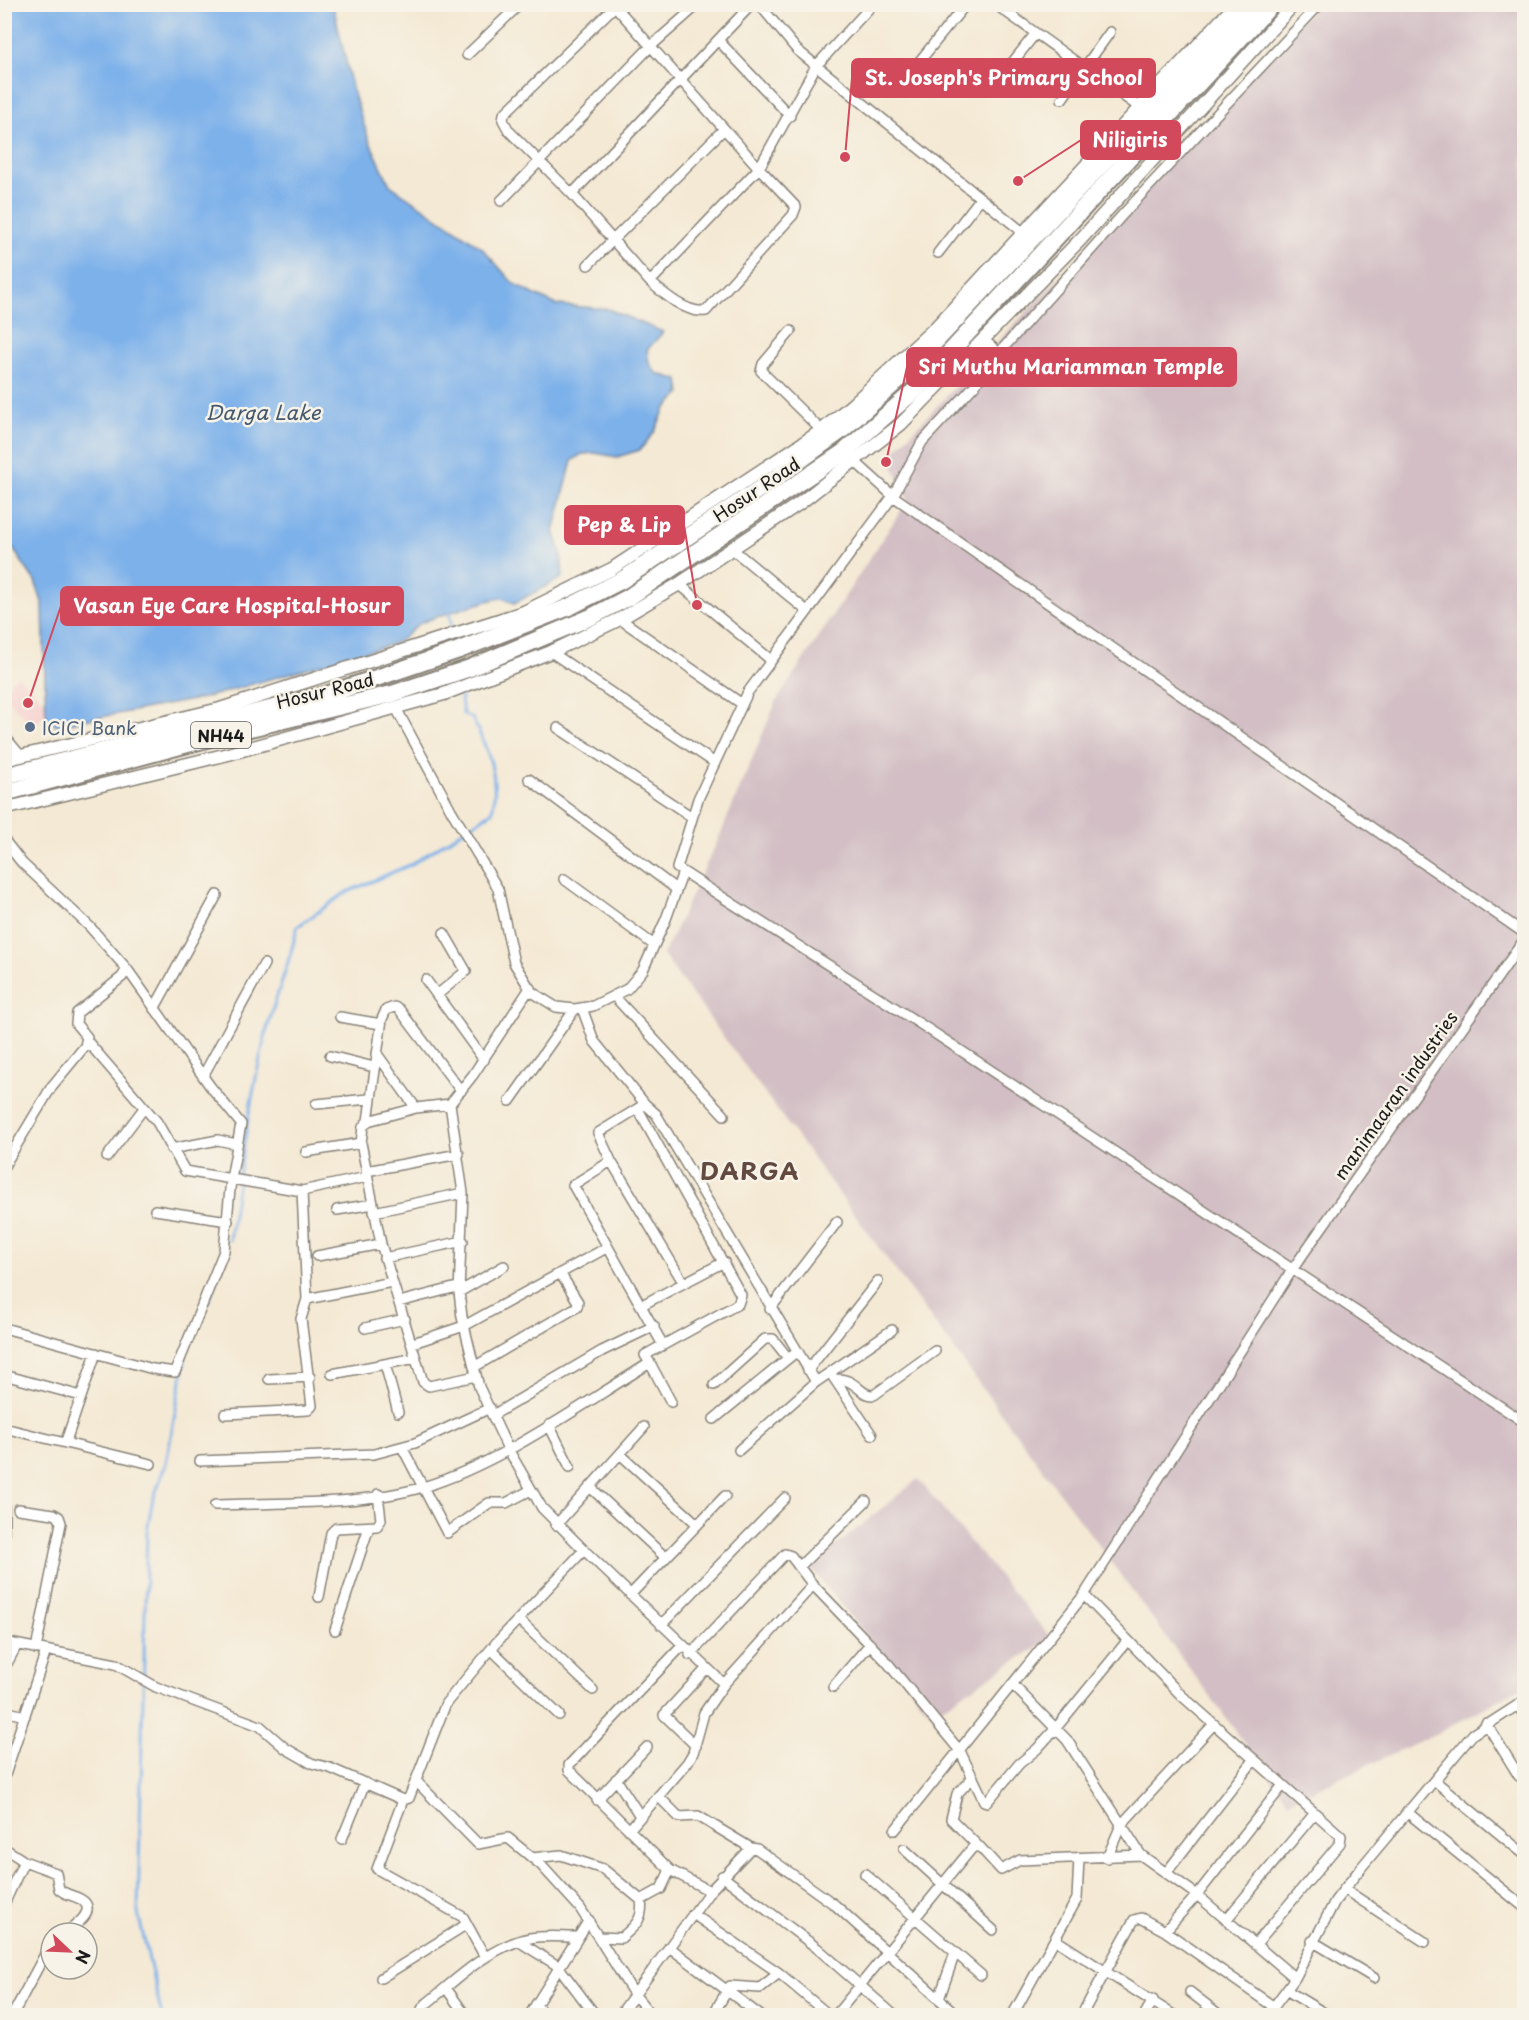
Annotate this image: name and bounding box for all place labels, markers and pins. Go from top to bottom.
callout: St. Joseph's Primary School [852,59,1155,97]
callout: Niligiris [1081,121,1180,159]
callout: Sri Muthu Mariamman Temple [907,348,1236,386]
callout: Pep & Lip [565,506,684,544]
callout: Vasan Eye Care Hospital-Hosur [61,587,403,625]
place label: ICICI Bank [42,714,137,741]
marker: ICICI Bank [23,720,37,734]

